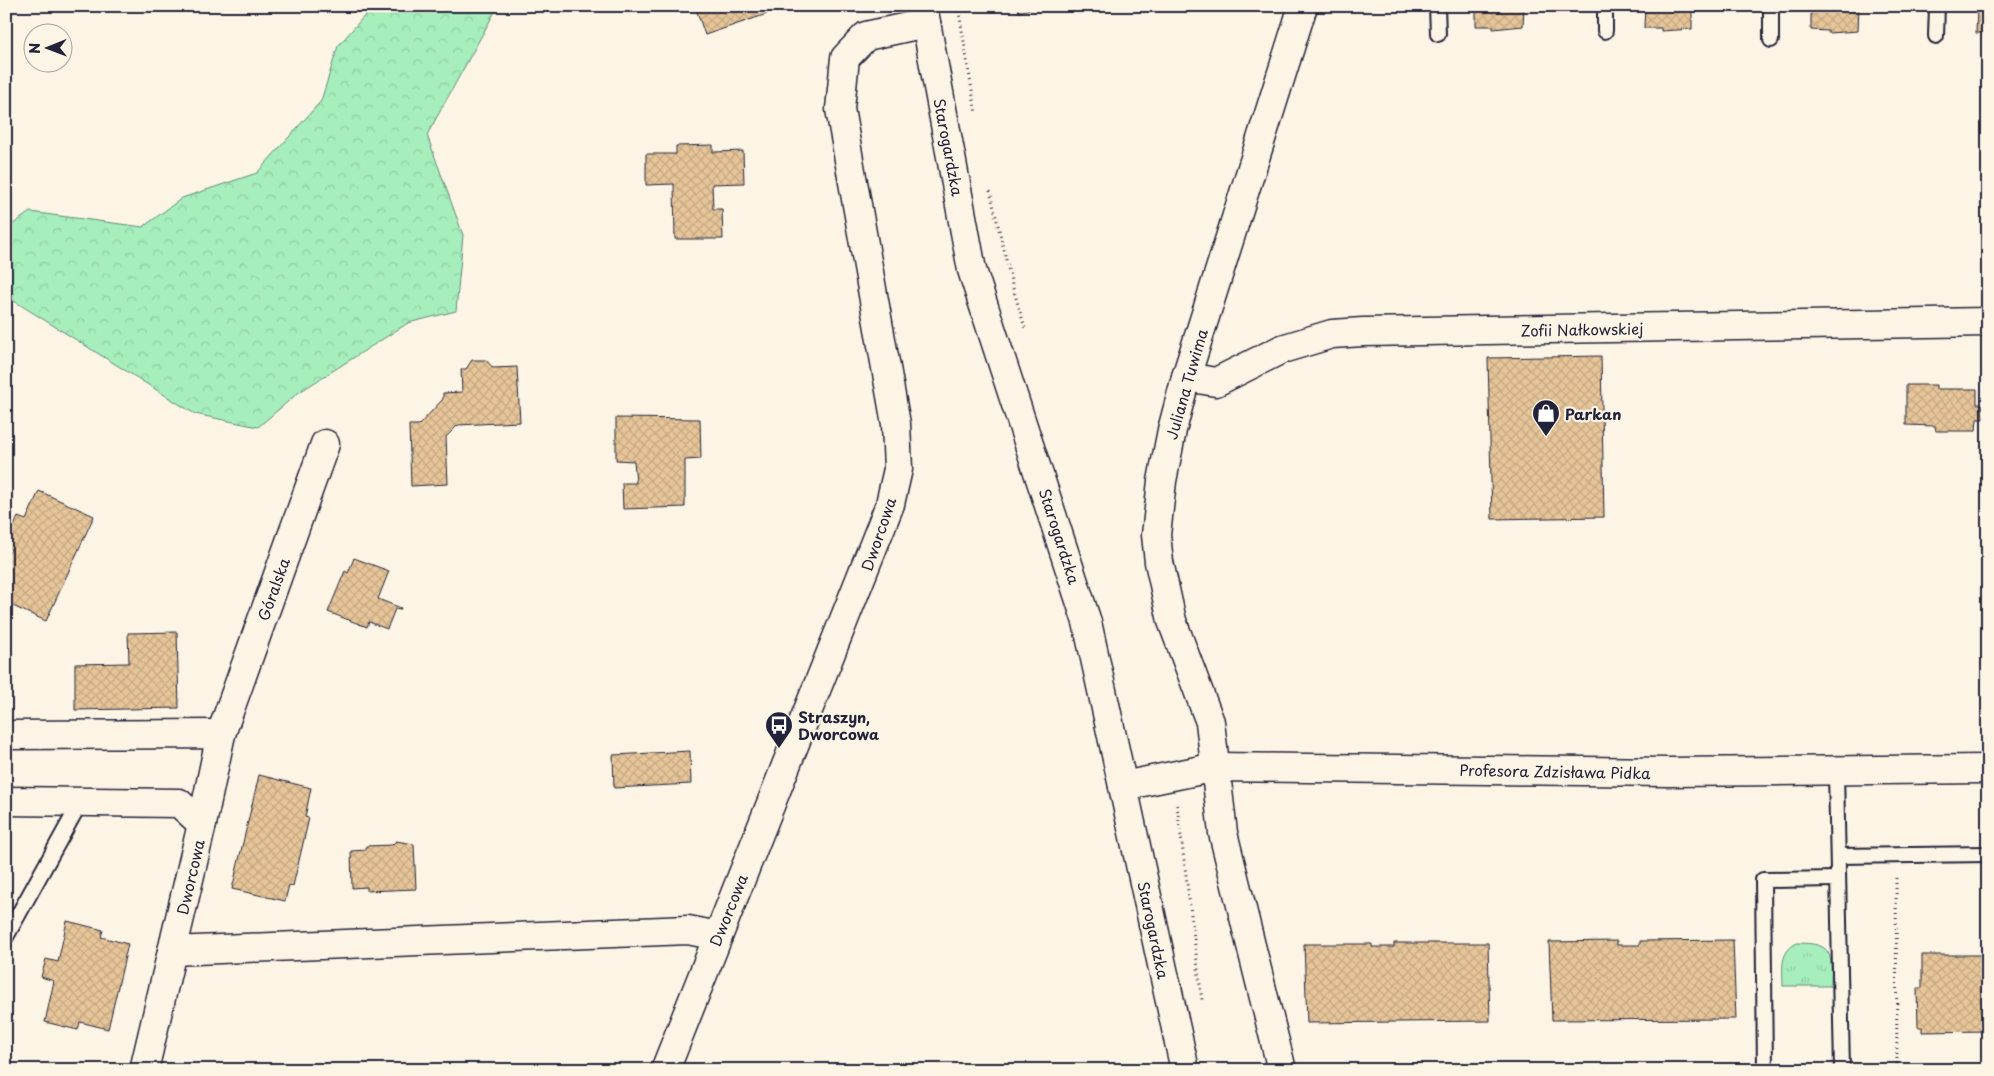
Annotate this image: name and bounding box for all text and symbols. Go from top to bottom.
north arrow [22,22,72,72]
text: N [24,43,45,54]
street label: Starogardzka [928,96,970,199]
street label: Zofii Nałkowskiej [1520,316,1644,342]
street label: Juliana Tuwima [1159,325,1213,442]
shop icon: Parkan [1531,398,1561,437]
place label: Parkan [1565,402,1621,425]
street label: Starogardzka [1034,485,1086,587]
street label: Dworcowa [855,494,902,574]
street label: Góralska [251,554,295,624]
place label: Straszyn, Dworcowa [798,705,879,745]
bus stop icon: Straszyn, Dworcowa [764,710,794,749]
street label: Profesora Zdzisława Pidka [1459,758,1651,784]
street label: Dworcowa [170,837,210,917]
street label: Dworcowa [703,870,753,950]
street label: Starogardzka [1132,879,1176,982]

